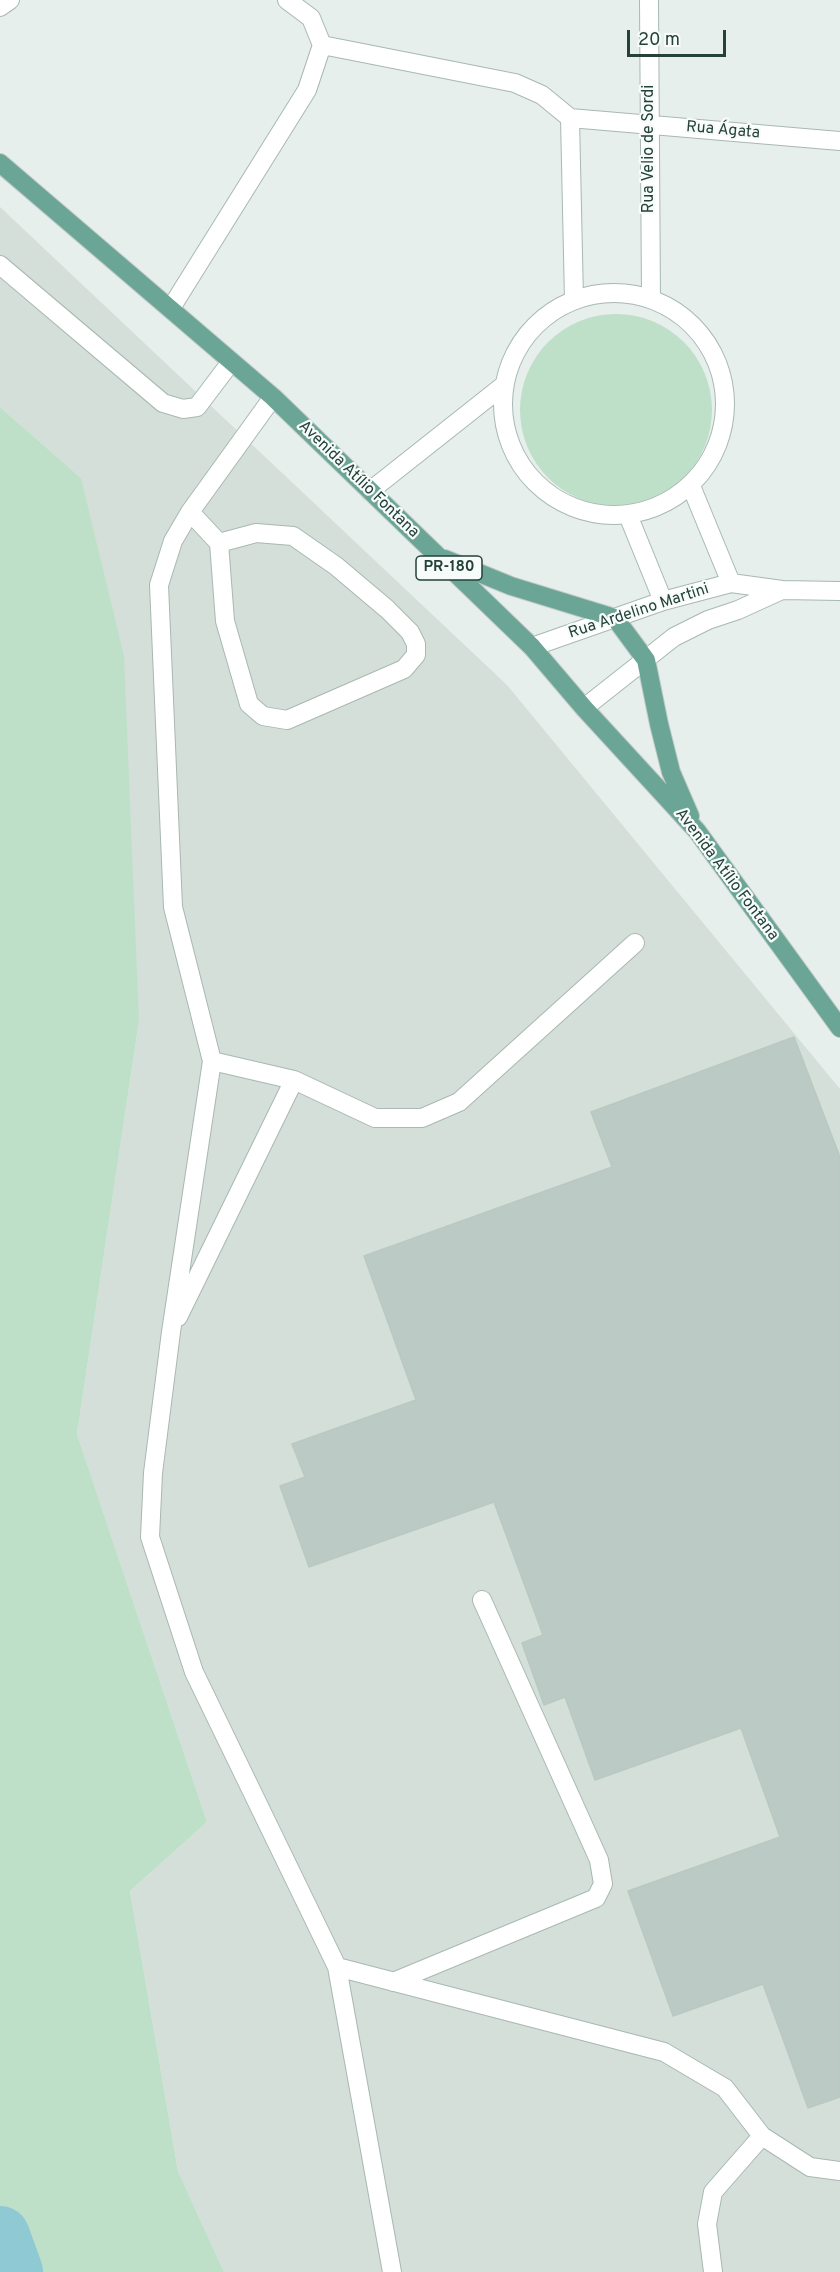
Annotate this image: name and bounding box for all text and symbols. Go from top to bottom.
scale bar [630,18,729,56]
text: 20 m [638,29,680,52]
street label: Rua Velio de Sordi [640,85,660,213]
street label: Rua Ágata [685,118,761,144]
street label: Avenida Atílio Fontana [294,417,422,543]
road number: PR-180 [416,556,482,580]
street label: Rua Ardelino Martini [566,580,712,644]
street label: Avenida Atílio Fontana [670,805,782,945]

